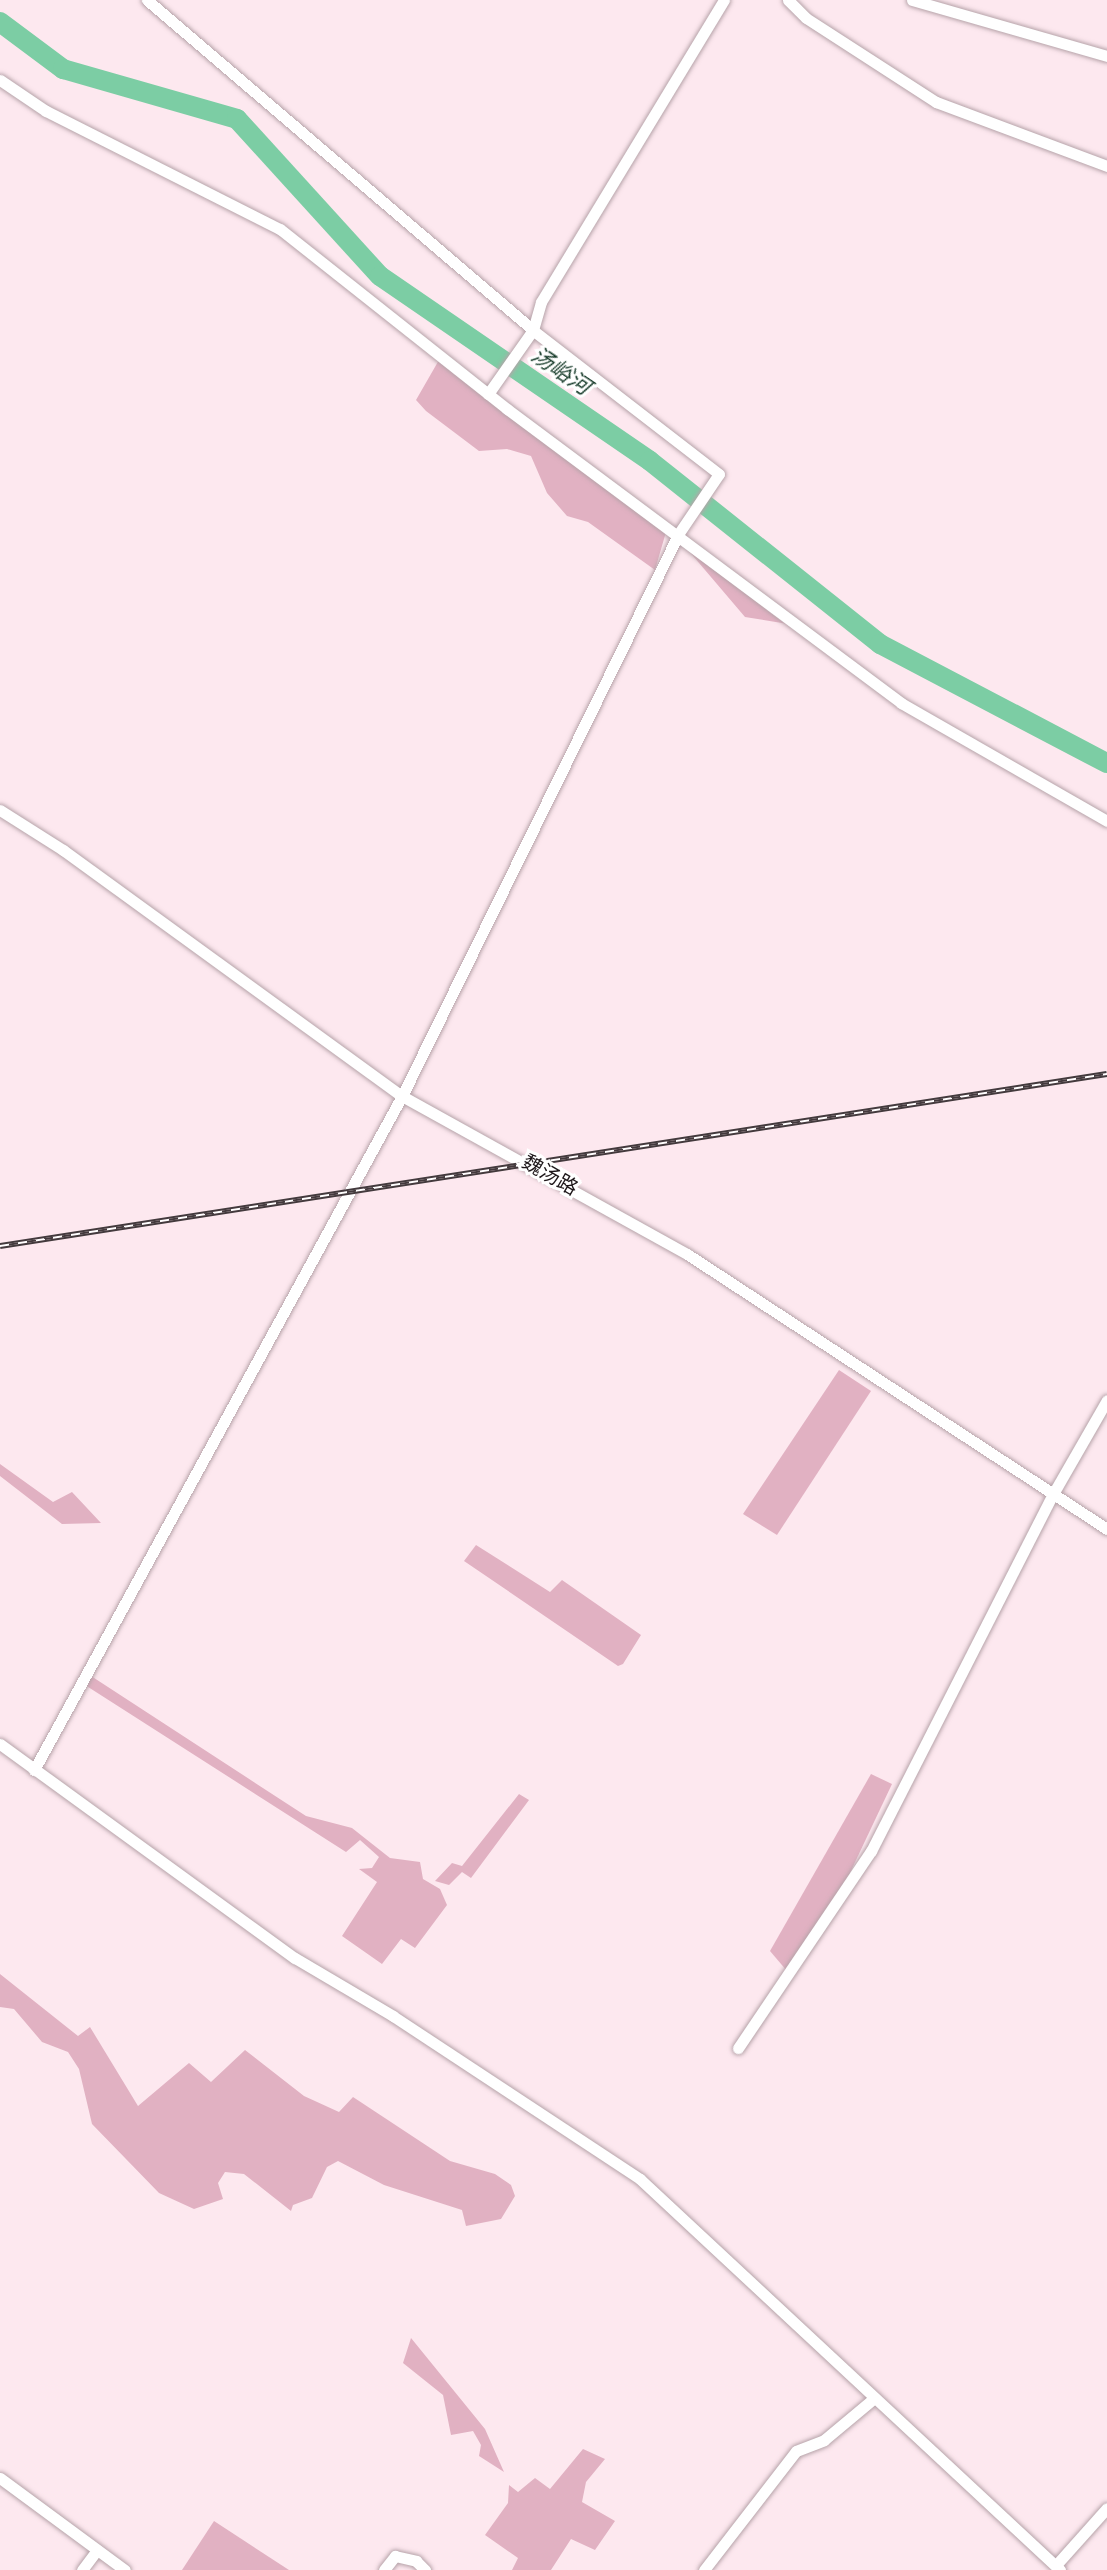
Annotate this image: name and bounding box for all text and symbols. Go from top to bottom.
water label: 汤峪河 [526,342,596,400]
street label: 魏汤路 [518,1150,582,1200]

